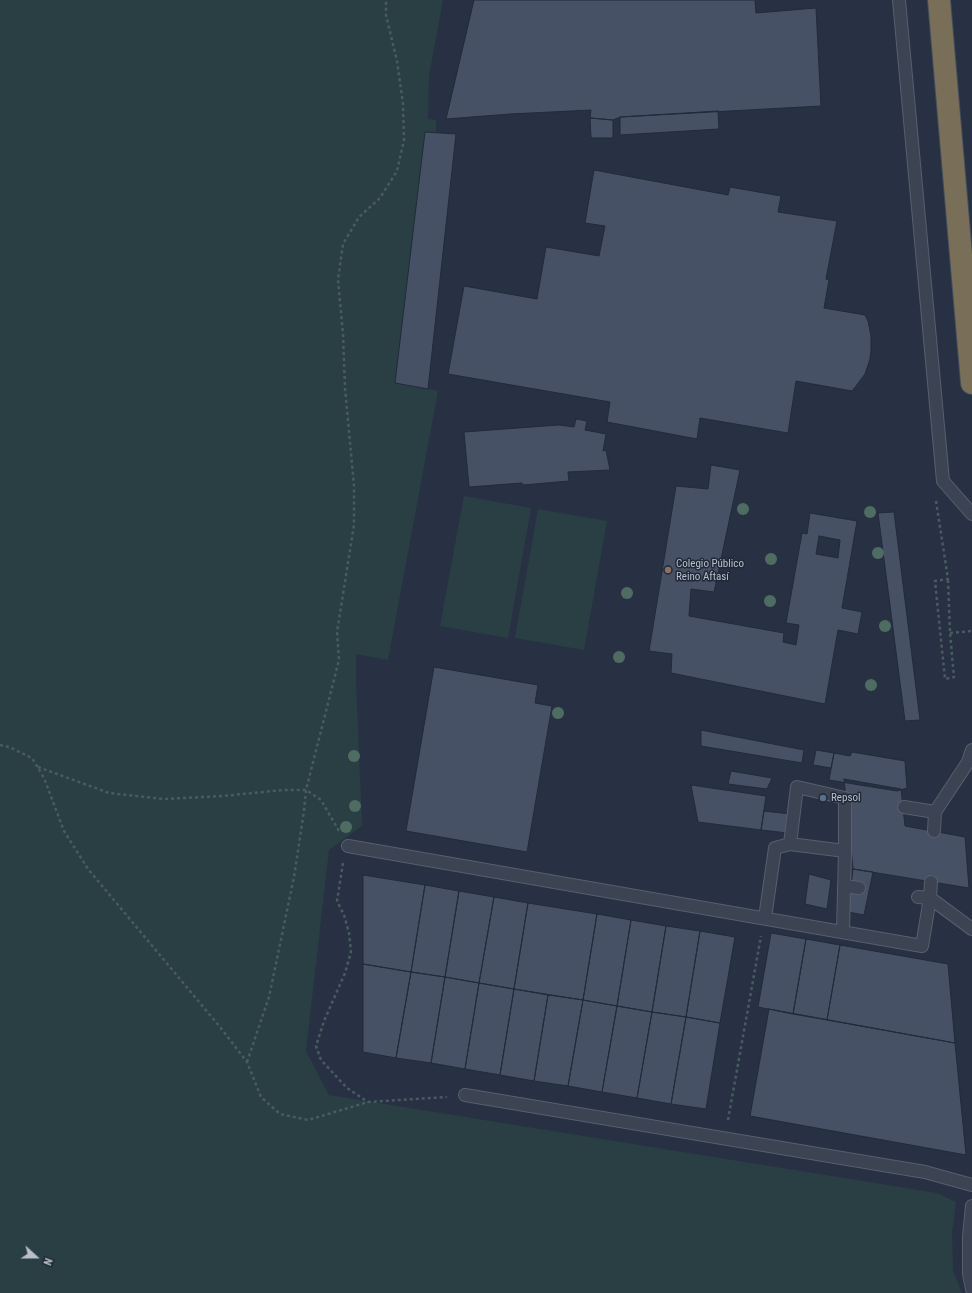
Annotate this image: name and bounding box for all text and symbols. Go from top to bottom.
place label: Colegio Público Reino Aftasí [676,557,744,583]
marker: Colegio Público Reino Aftasí [663,565,673,575]
place label: Repsol [831,791,860,805]
marker: Repsol [818,793,828,803]
north arrow [16,1237,56,1277]
text: N [40,1256,55,1267]

